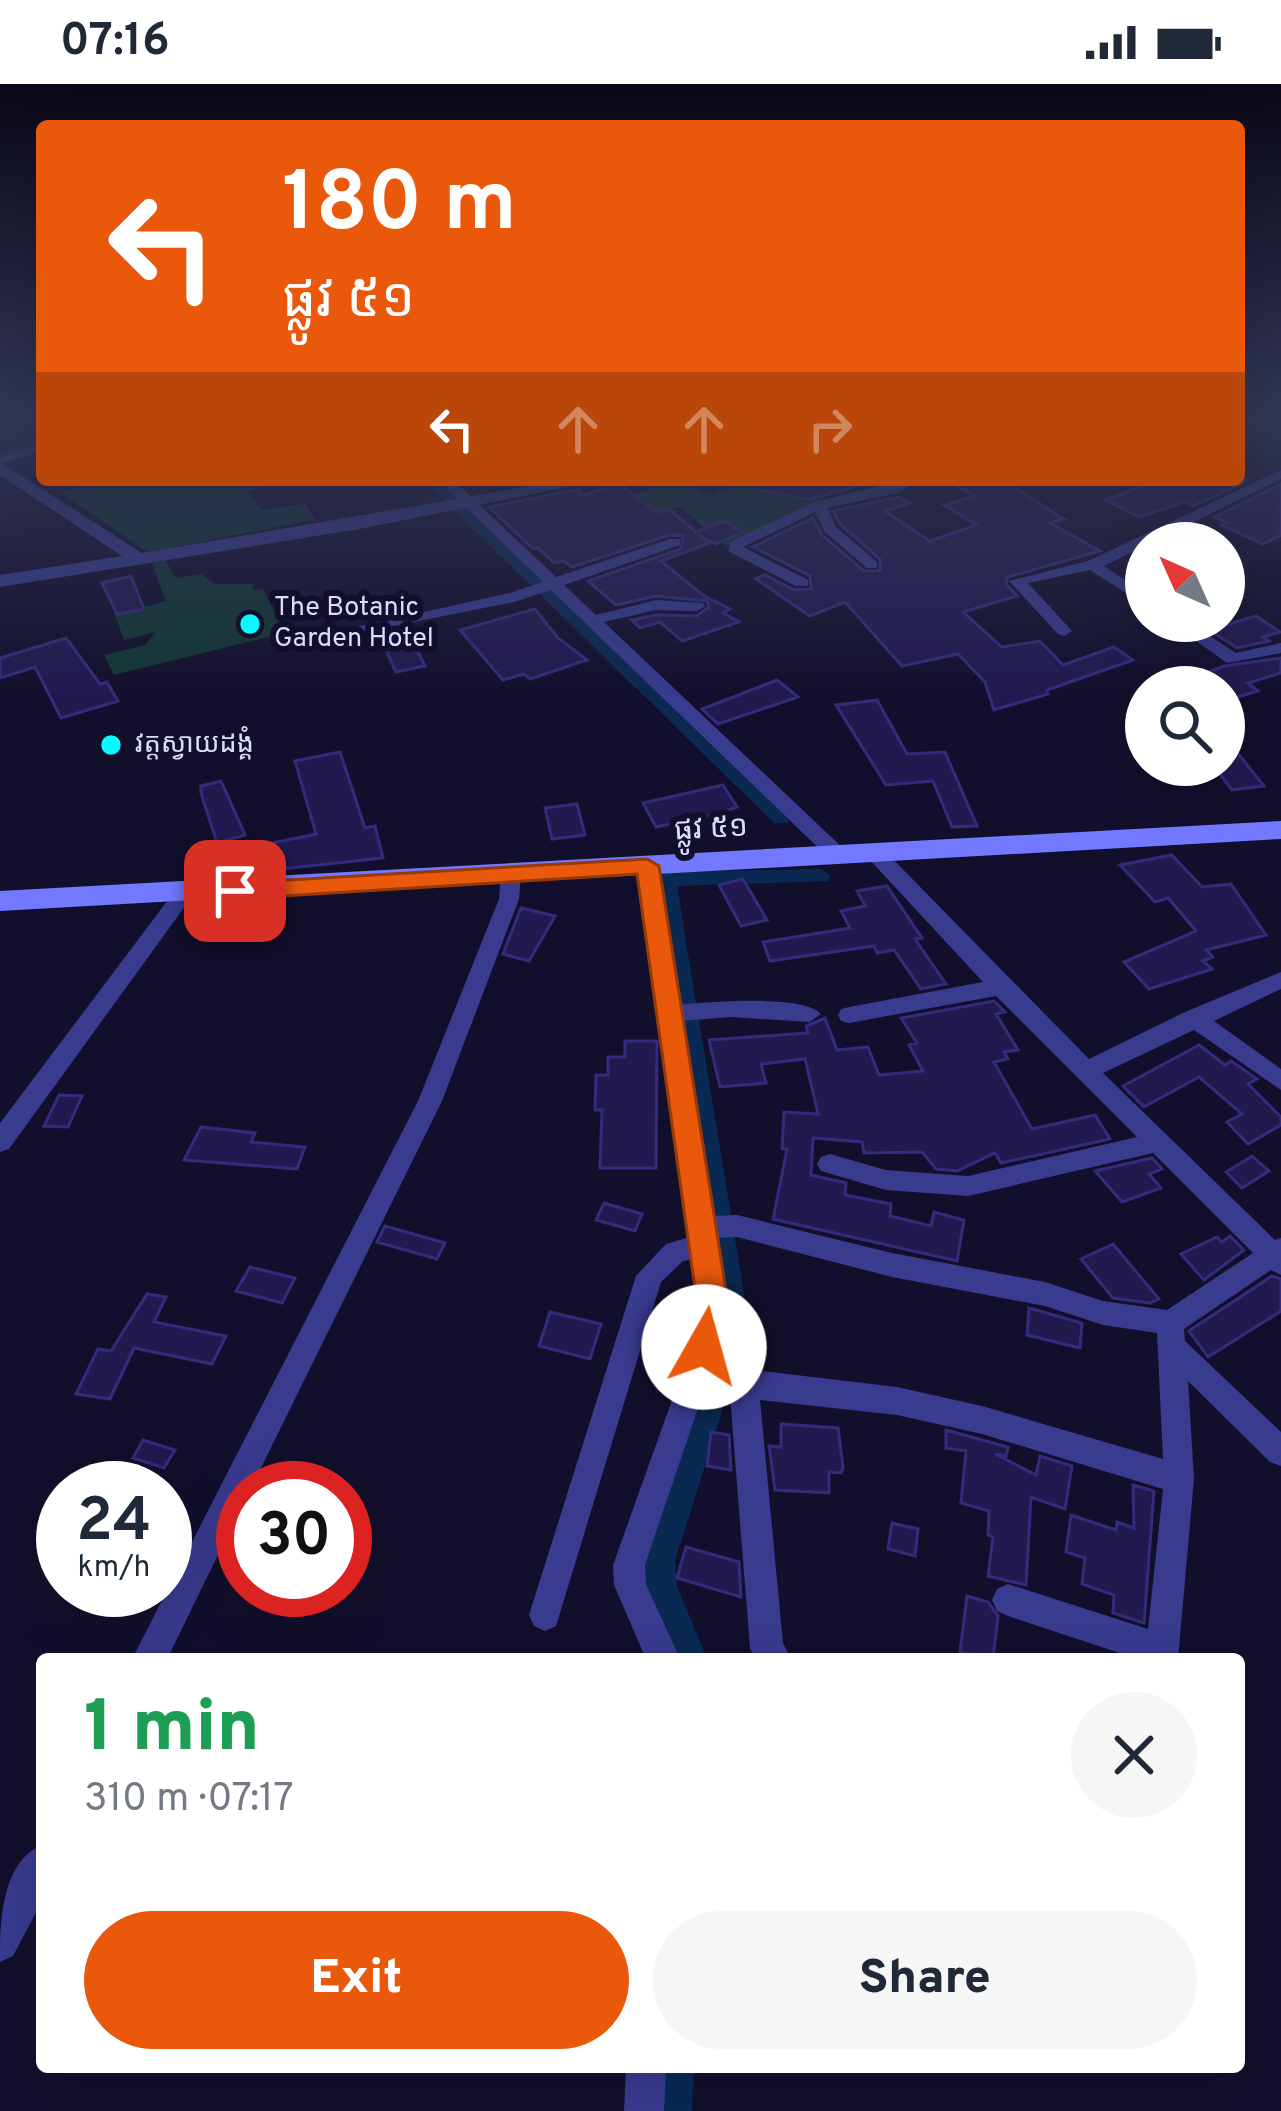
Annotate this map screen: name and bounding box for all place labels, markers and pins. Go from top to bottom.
place label: The Botanic Garden Hotel [274,591,434,656]
marker: The Botanic Garden Hotel [237,611,263,637]
place label: វត្តស្វាយដង្គំ [135,726,254,762]
marker: វត្តស្វាយដង្គំ [98,732,124,758]
pin [184,840,286,942]

